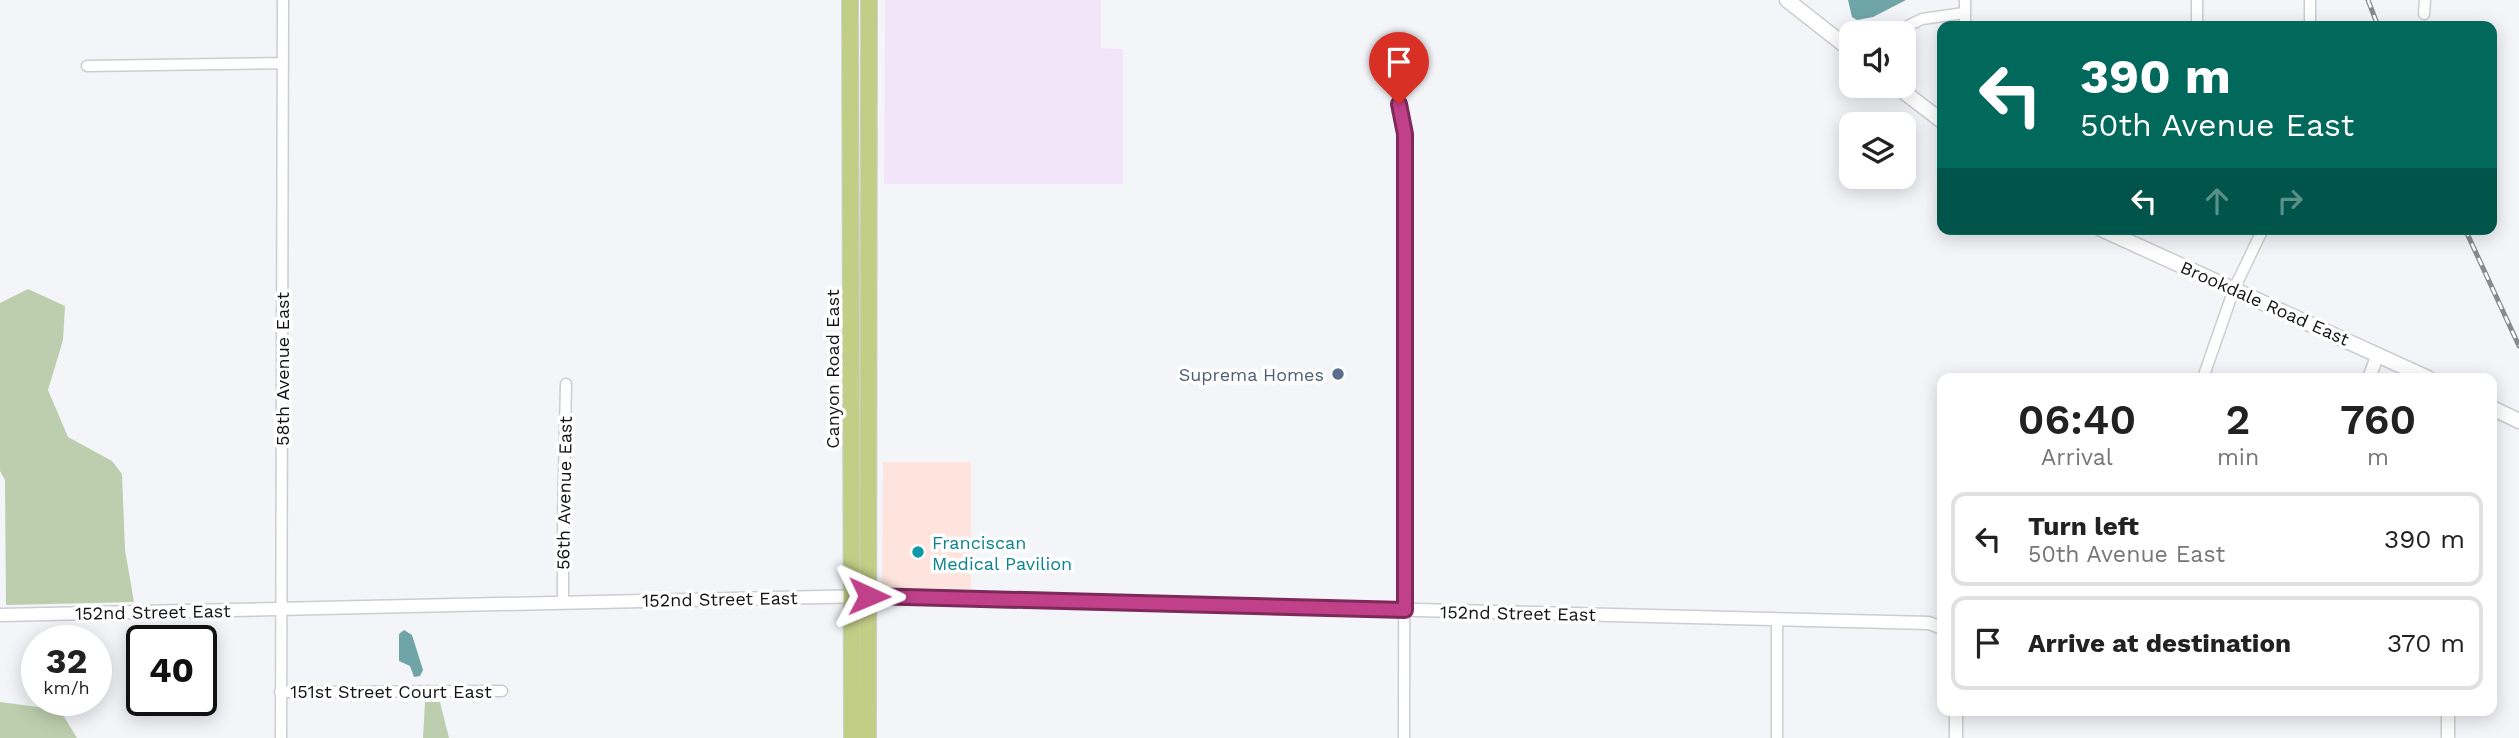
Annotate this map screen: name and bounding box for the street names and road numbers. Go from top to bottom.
street label: Brookdale Road East [2177,256,2353,350]
street label: Canyon Road East [822,289,843,449]
street label: 58th Avenue East [272,291,293,446]
street label: 56th Avenue East [552,415,576,570]
street label: 152nd Street East [642,587,798,611]
street label: 152nd Street East [75,600,231,624]
street label: 152nd Street East [1440,601,1596,625]
street label: 151st Street Court East [290,681,492,702]

